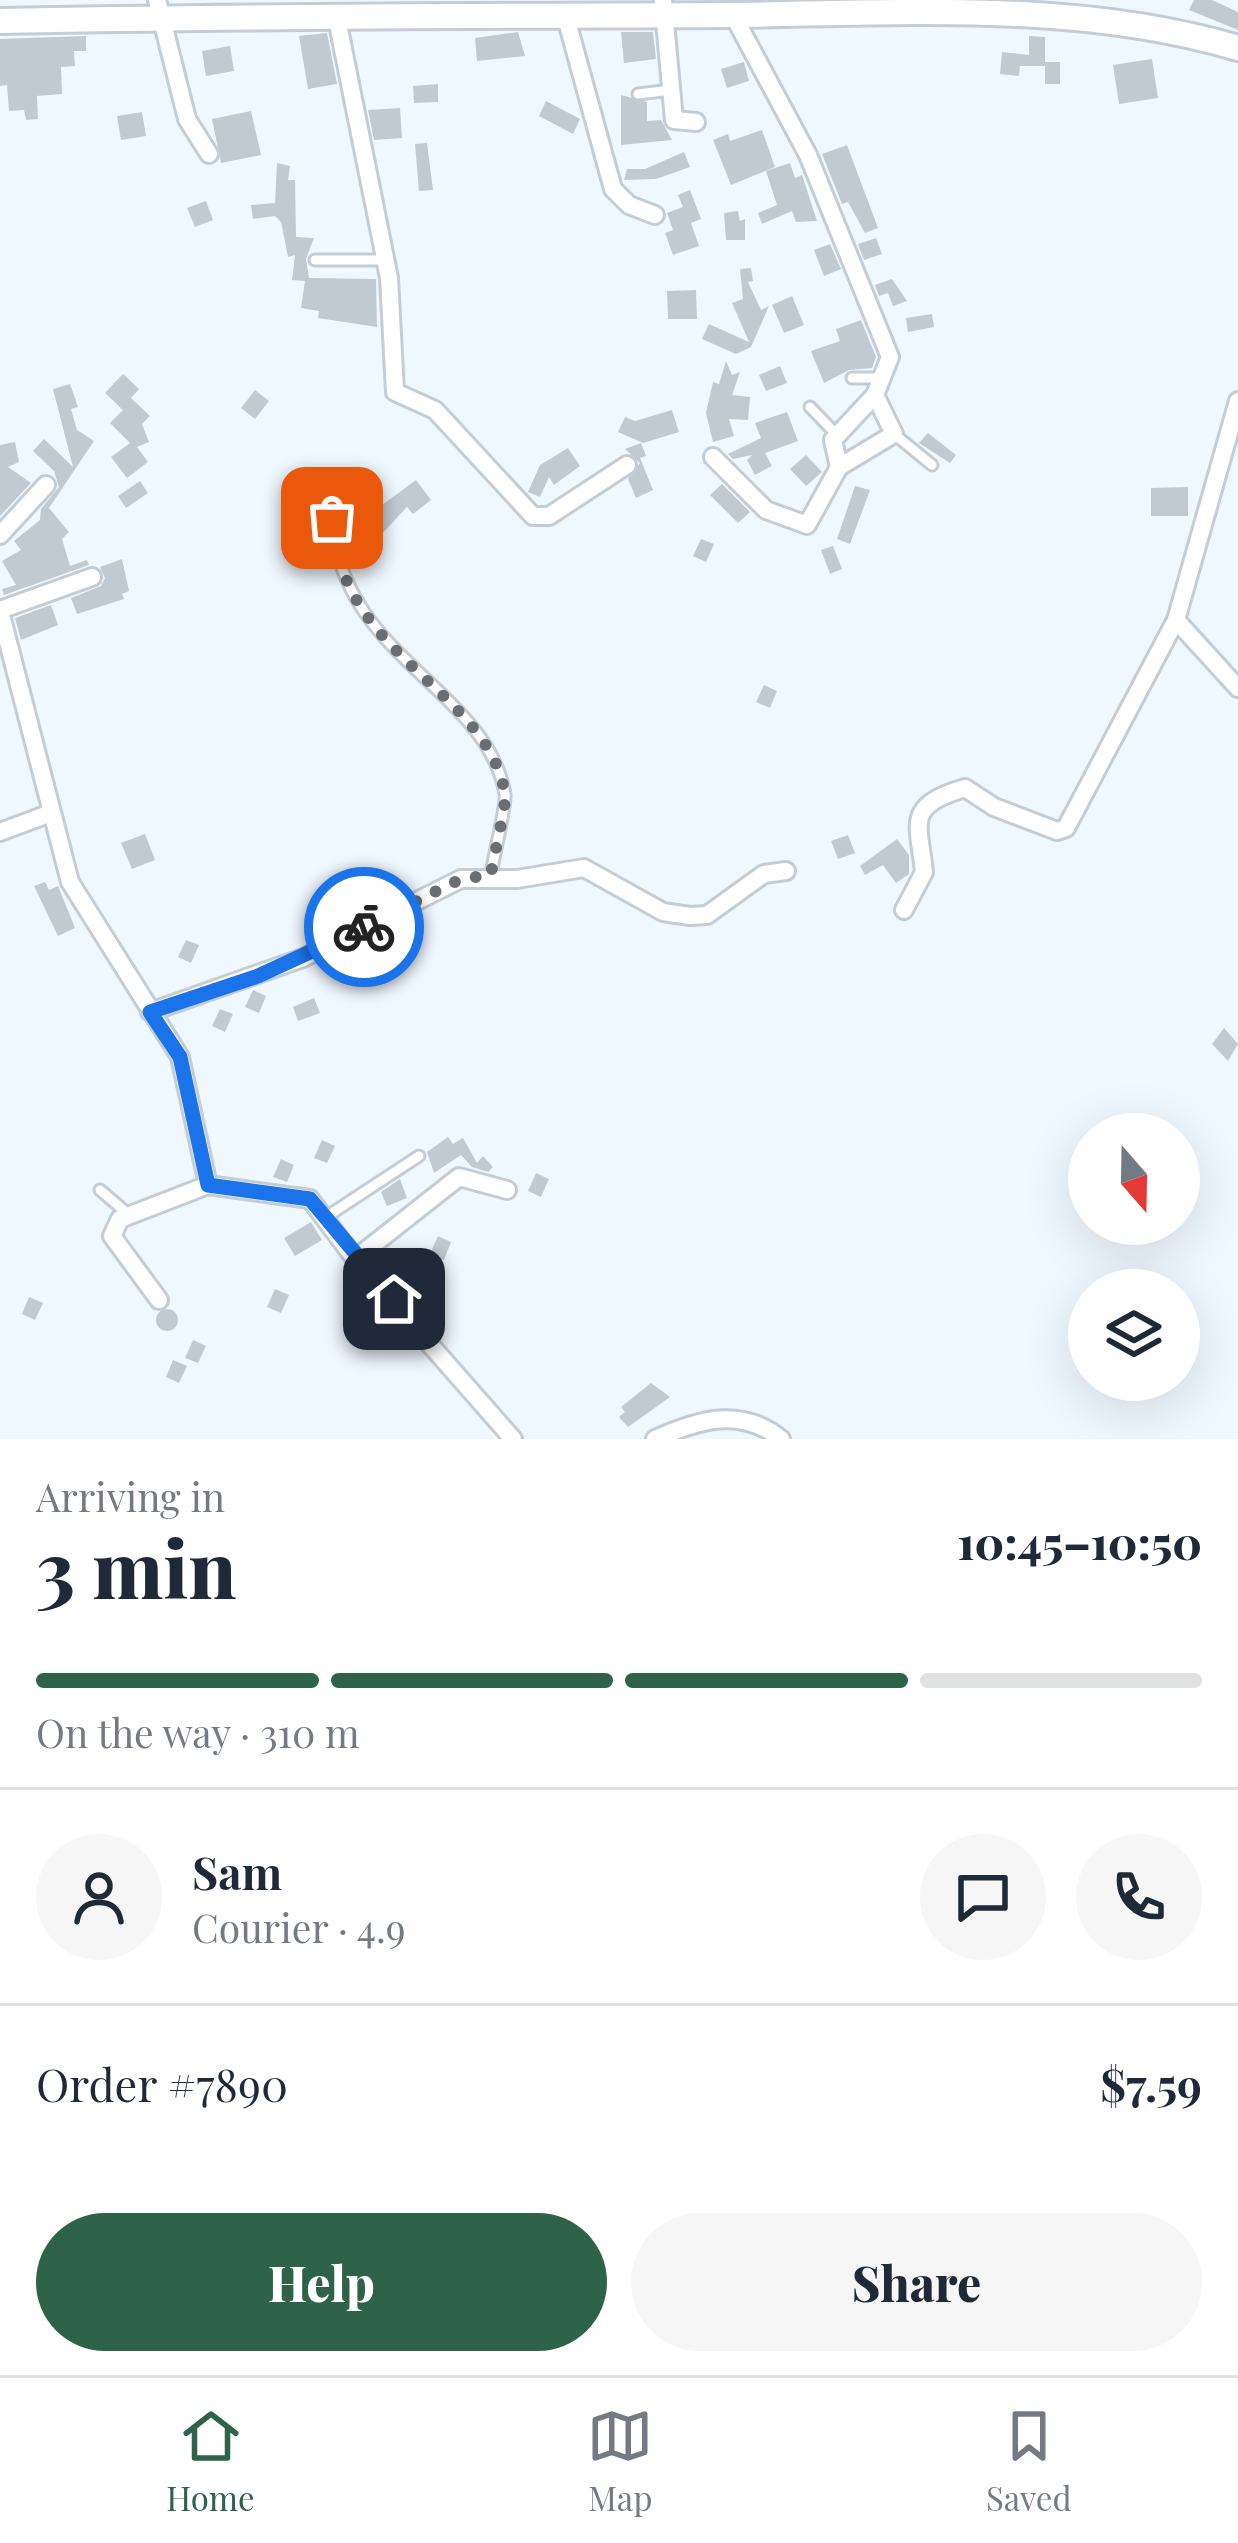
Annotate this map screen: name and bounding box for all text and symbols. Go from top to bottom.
pin [281,467,383,569]
icon: bag [299,485,365,551]
courier [304,867,424,987]
icon: bike [331,894,397,960]
north arrow [1068,1113,1200,1245]
map controls [1068,1113,1200,1401]
pin [343,1248,445,1350]
icon: home [361,1266,427,1332]
button: layers [1068,1269,1200,1401]
text: Arriving in [36,1470,225,1522]
text: 10:45–10:50 [957,1511,1202,1571]
text: 3 min [36,1515,237,1619]
text: On the way · 310 m [36,1706,360,1758]
button: person [36,1834,162,1960]
button: chat [920,1834,1046,1960]
button: phone [1076,1834,1202,1960]
text: Sam [192,1841,282,1901]
text: Courier · 4.9 [192,1901,406,1953]
text: Order #7890 [36,2053,288,2113]
text: $7.59 [1100,2053,1202,2113]
button: Help [36,2213,607,2351]
button: Share [631,2213,1202,2351]
tab: Home [166,2403,255,2519]
tab: Map [587,2403,653,2519]
tab: Saved [986,2403,1072,2519]

